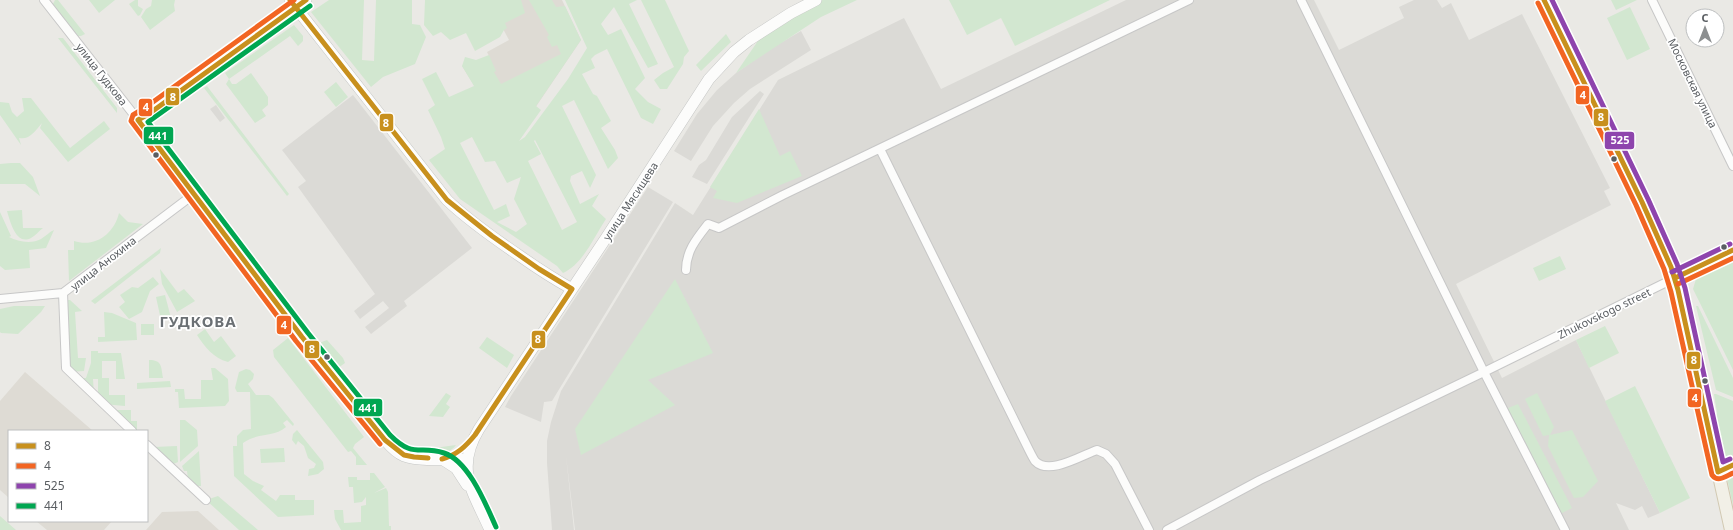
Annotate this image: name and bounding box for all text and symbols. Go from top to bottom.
north arrow [1685,8,1725,48]
text: С [1701,10,1709,25]
street label: Московская улица [1665,36,1721,130]
street label: улица Гудкова [73,40,131,108]
line badge: 4 [1575,85,1590,105]
line badge: 8 [165,87,180,106]
text: 4 [1580,87,1587,102]
text: 8 [170,89,176,104]
line badge: 4 [138,98,153,117]
text: 4 [143,99,150,114]
line badge: 8 [1593,108,1609,127]
text: 8 [1598,109,1604,124]
line badge: 8 [379,113,394,132]
text: 8 [383,115,389,130]
line badge: 441 [143,126,174,145]
text: 441 [149,128,167,143]
line badge: 525 [1604,131,1635,150]
text: 525 [1611,132,1629,147]
unlabelled marker [151,150,161,160]
unlabelled marker [1609,154,1619,164]
street label: улица Мясищева [599,159,661,243]
street label: улица Анохина [67,233,139,293]
unlabelled marker [1719,242,1729,252]
street label: Zhukovskogo street [1555,284,1653,342]
district label: ГУДКОВА [159,311,237,331]
line badge: 4 [276,315,292,335]
text: 4 [281,317,288,332]
line badge: 8 [531,330,546,349]
text: 8 [535,331,541,346]
line badge: 8 [304,340,320,359]
text: 8 [309,341,315,356]
line badge: 8 [1686,351,1701,370]
unlabelled marker [322,352,332,362]
text: 8 [1691,352,1697,367]
unlabelled marker [1700,376,1710,386]
line badge: 4 [1687,388,1702,408]
text: 4 [1692,390,1699,405]
line badge: 441 [353,398,383,417]
text: 441 [359,400,377,415]
legend [8,430,148,522]
text: 8 [44,437,51,454]
text: 4 [44,457,51,474]
text: 525 [44,477,65,494]
text: 441 [44,497,65,514]

